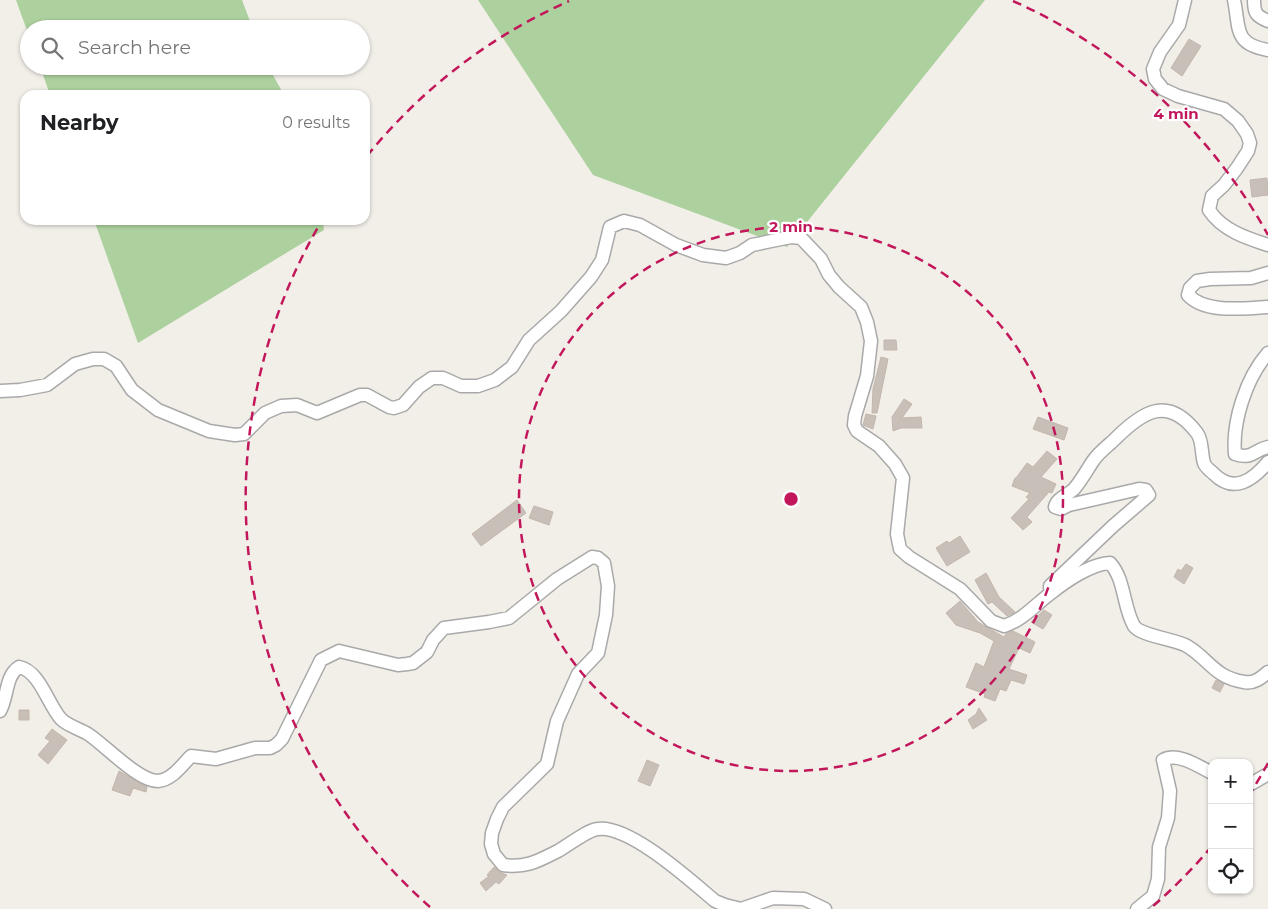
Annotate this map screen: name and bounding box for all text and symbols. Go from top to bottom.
search box [20,20,370,75]
icon: search [38,34,66,62]
text: Search here [78,36,191,59]
text: 4 min [1153,104,1199,123]
text: Nearby [40,110,119,135]
text: 0 results [282,113,350,132]
text: 2 min [769,217,813,236]
centre of rings [782,490,800,508]
map controls [1208,759,1253,894]
button: + [1208,759,1253,804]
button: − [1208,804,1253,849]
button: locate [1208,849,1253,894]

